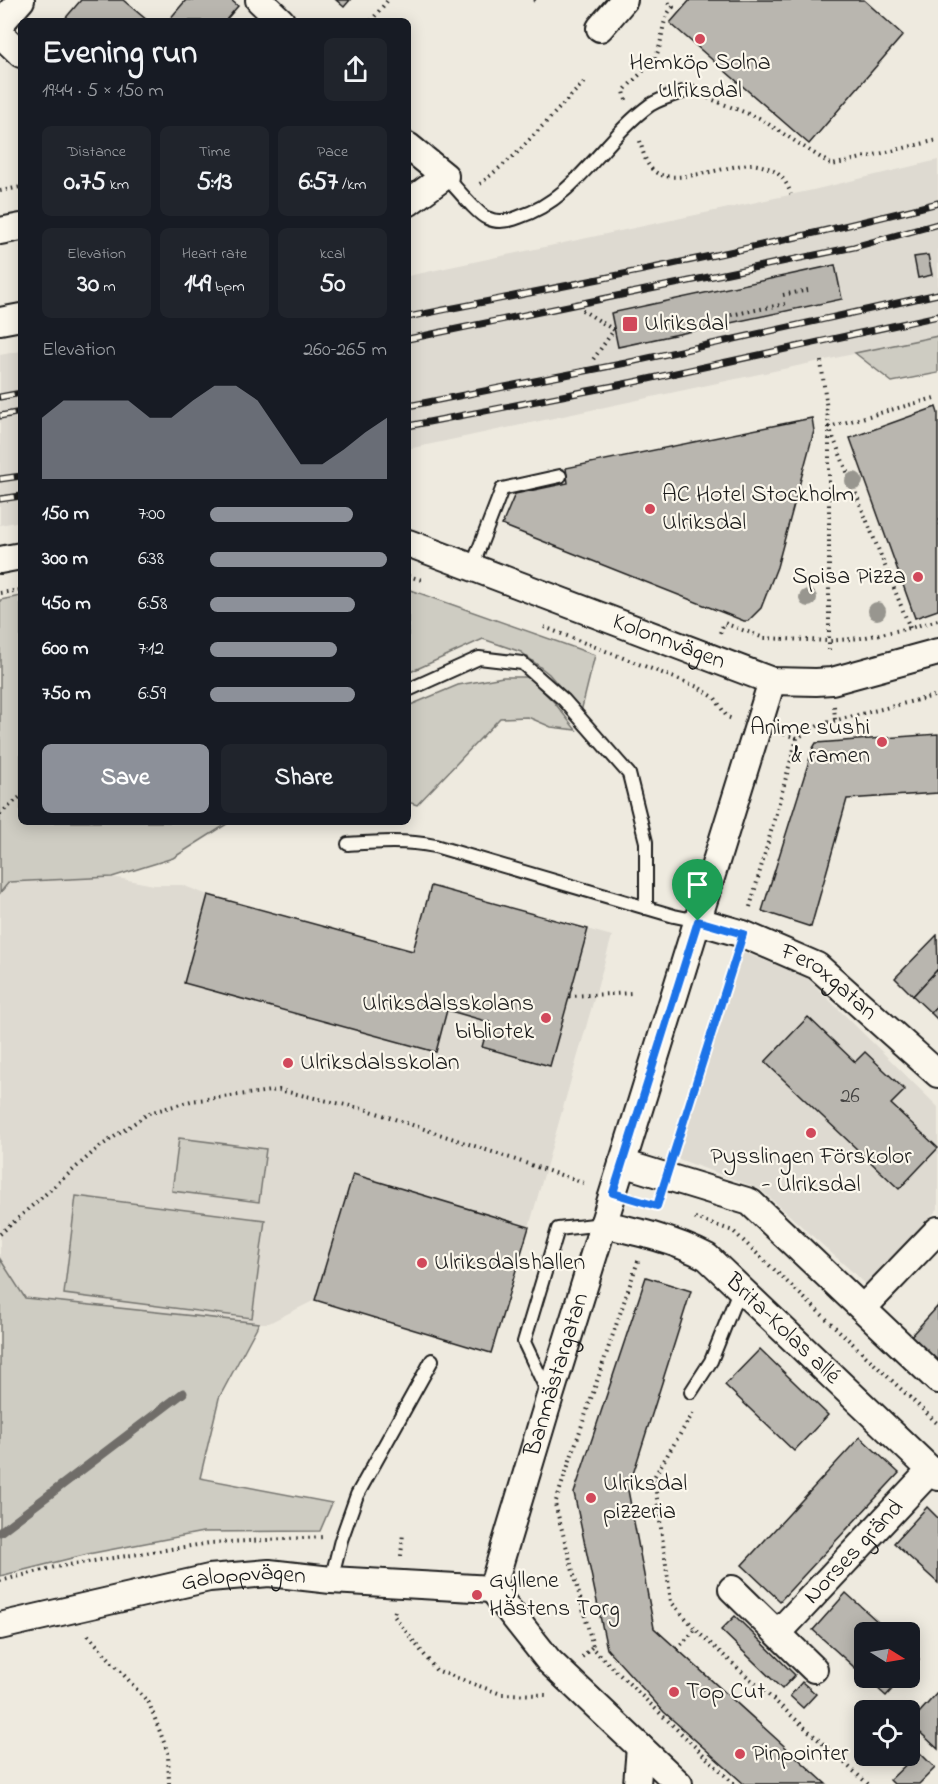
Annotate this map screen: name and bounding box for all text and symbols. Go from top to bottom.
text: Evening run [42,30,197,78]
marker: Hemköp Solna Ulriksdal [693,32,707,46]
button: share [324,38,387,101]
place label: Hemköp Solna Ulriksdal [629,46,771,109]
text: 19:44 · 5 × 150 m [42,77,164,106]
text: Distance [67,140,126,164]
text: Time [199,140,230,164]
text: Pace [317,140,348,164]
text: 0.75 [64,164,106,202]
text: 5:13 [196,164,233,202]
text: 6:57 [299,164,338,202]
text: km [106,173,129,197]
text: /km [338,173,366,197]
text: Elevation [67,242,126,266]
text: Heart rate [182,242,247,266]
text: kcal [320,242,345,266]
text: 30 [77,266,99,304]
text: 149 [184,266,211,304]
text: 50 [319,266,346,304]
text: m [99,275,116,299]
text: bpm [211,275,245,299]
place label: Ulriksdal [644,307,728,342]
marker: Ulriksdal [621,315,639,333]
text: Elevation [42,336,116,365]
text: 260–265 m [303,336,387,365]
place label: AC Hotel Stockholm Ulriksdal [662,478,854,541]
text: 150 m [42,500,89,529]
text: 7:00 [138,500,165,529]
marker: AC Hotel Stockholm Ulriksdal [643,502,657,516]
text: 300 m [42,545,88,574]
text: 6:38 [138,545,164,574]
place label: Spisa Pizza [792,560,906,595]
marker: Spisa Pizza [911,570,925,584]
text: 450 m [42,590,91,619]
text: 6:58 [138,590,167,619]
street label: Kolonnvägen [607,605,730,679]
text: 600 m [42,635,89,664]
text: 7:12 [138,635,164,664]
text: 750 m [42,680,91,709]
text: 6:59 [138,680,166,709]
place label: Anime sushi & ramen [750,711,870,774]
marker: Anime sushi & ramen [875,735,889,749]
button: Save [42,744,209,813]
button: Share [221,744,387,813]
pin [672,859,723,921]
icon: arrive [681,868,714,901]
street label: Feroxgatan [774,934,885,1029]
place label: Ulriksdalsskolans bibliotek [362,987,534,1050]
marker: Ulriksdalsskolans bibliotek [539,1011,553,1025]
place label: Ulriksdalsskolan [300,1046,460,1081]
marker: Ulriksdalsskolan [281,1056,295,1070]
house number: 26 [840,1082,860,1112]
marker: Pysslingen Förskolor - Ulriksdal [804,1126,818,1140]
place label: Pysslingen Förskolor - Ulriksdal [710,1140,912,1203]
place label: Ulriksdalshallen [434,1246,585,1281]
marker: Ulriksdalshallen [415,1256,429,1270]
street label: Brita-Kolas allé [716,1265,849,1393]
street label: Banmästargatan [515,1289,598,1461]
place label: Ulriksdal pizzeria [603,1467,687,1530]
marker: Ulriksdal pizzeria [584,1491,598,1505]
street label: Norses gränd [796,1491,913,1613]
street label: Galoppvägen [178,1555,308,1601]
place label: Gyllene Hästens Torg [489,1564,620,1627]
marker: Gyllene Hästens Torg [470,1588,484,1602]
north arrow [854,1622,920,1688]
map controls [854,1622,920,1766]
place label: Top Cut [686,1675,765,1710]
marker: Top Cut [667,1685,681,1699]
button: locate [854,1700,920,1766]
place label: Pinpointer [752,1737,849,1772]
marker: Pinpointer [733,1747,747,1761]

